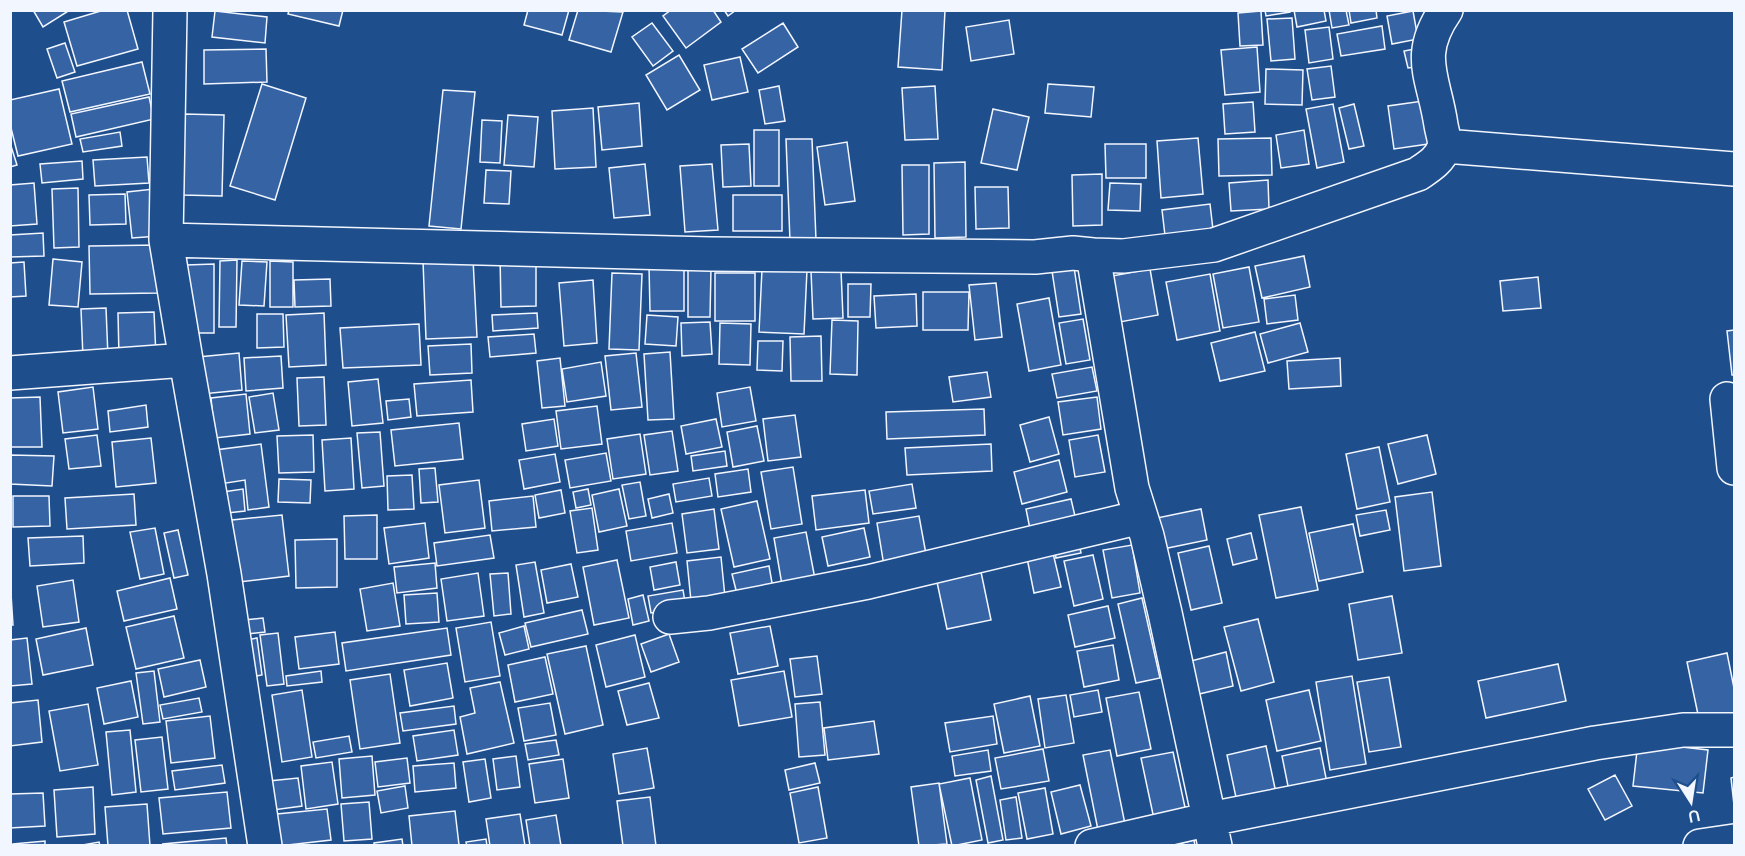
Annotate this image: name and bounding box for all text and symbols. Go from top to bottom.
north arrow [1661,772,1721,832]
text: U [1686,804,1702,828]

